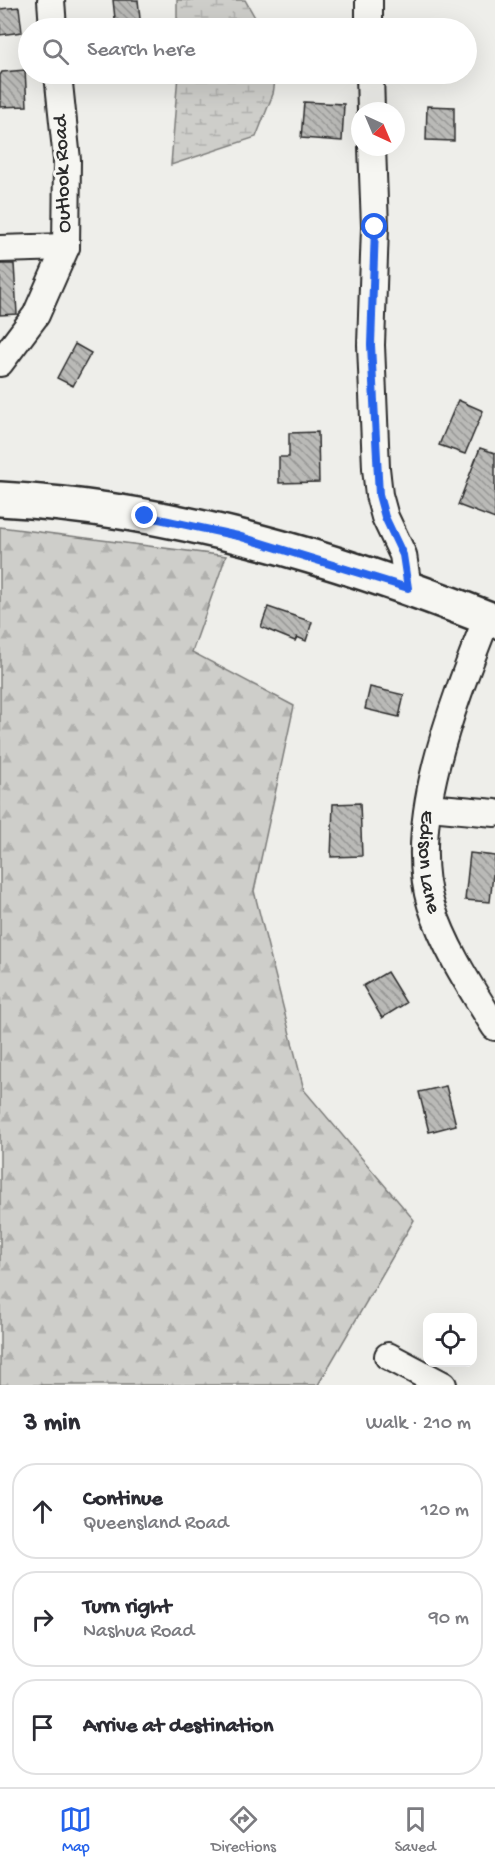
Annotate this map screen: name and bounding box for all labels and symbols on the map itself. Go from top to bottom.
north arrow [351,102,405,156]
street label: Outlook Road [49,113,79,233]
route start [361,213,387,239]
route end [131,502,157,528]
street label: Edison Lane [411,809,446,918]

